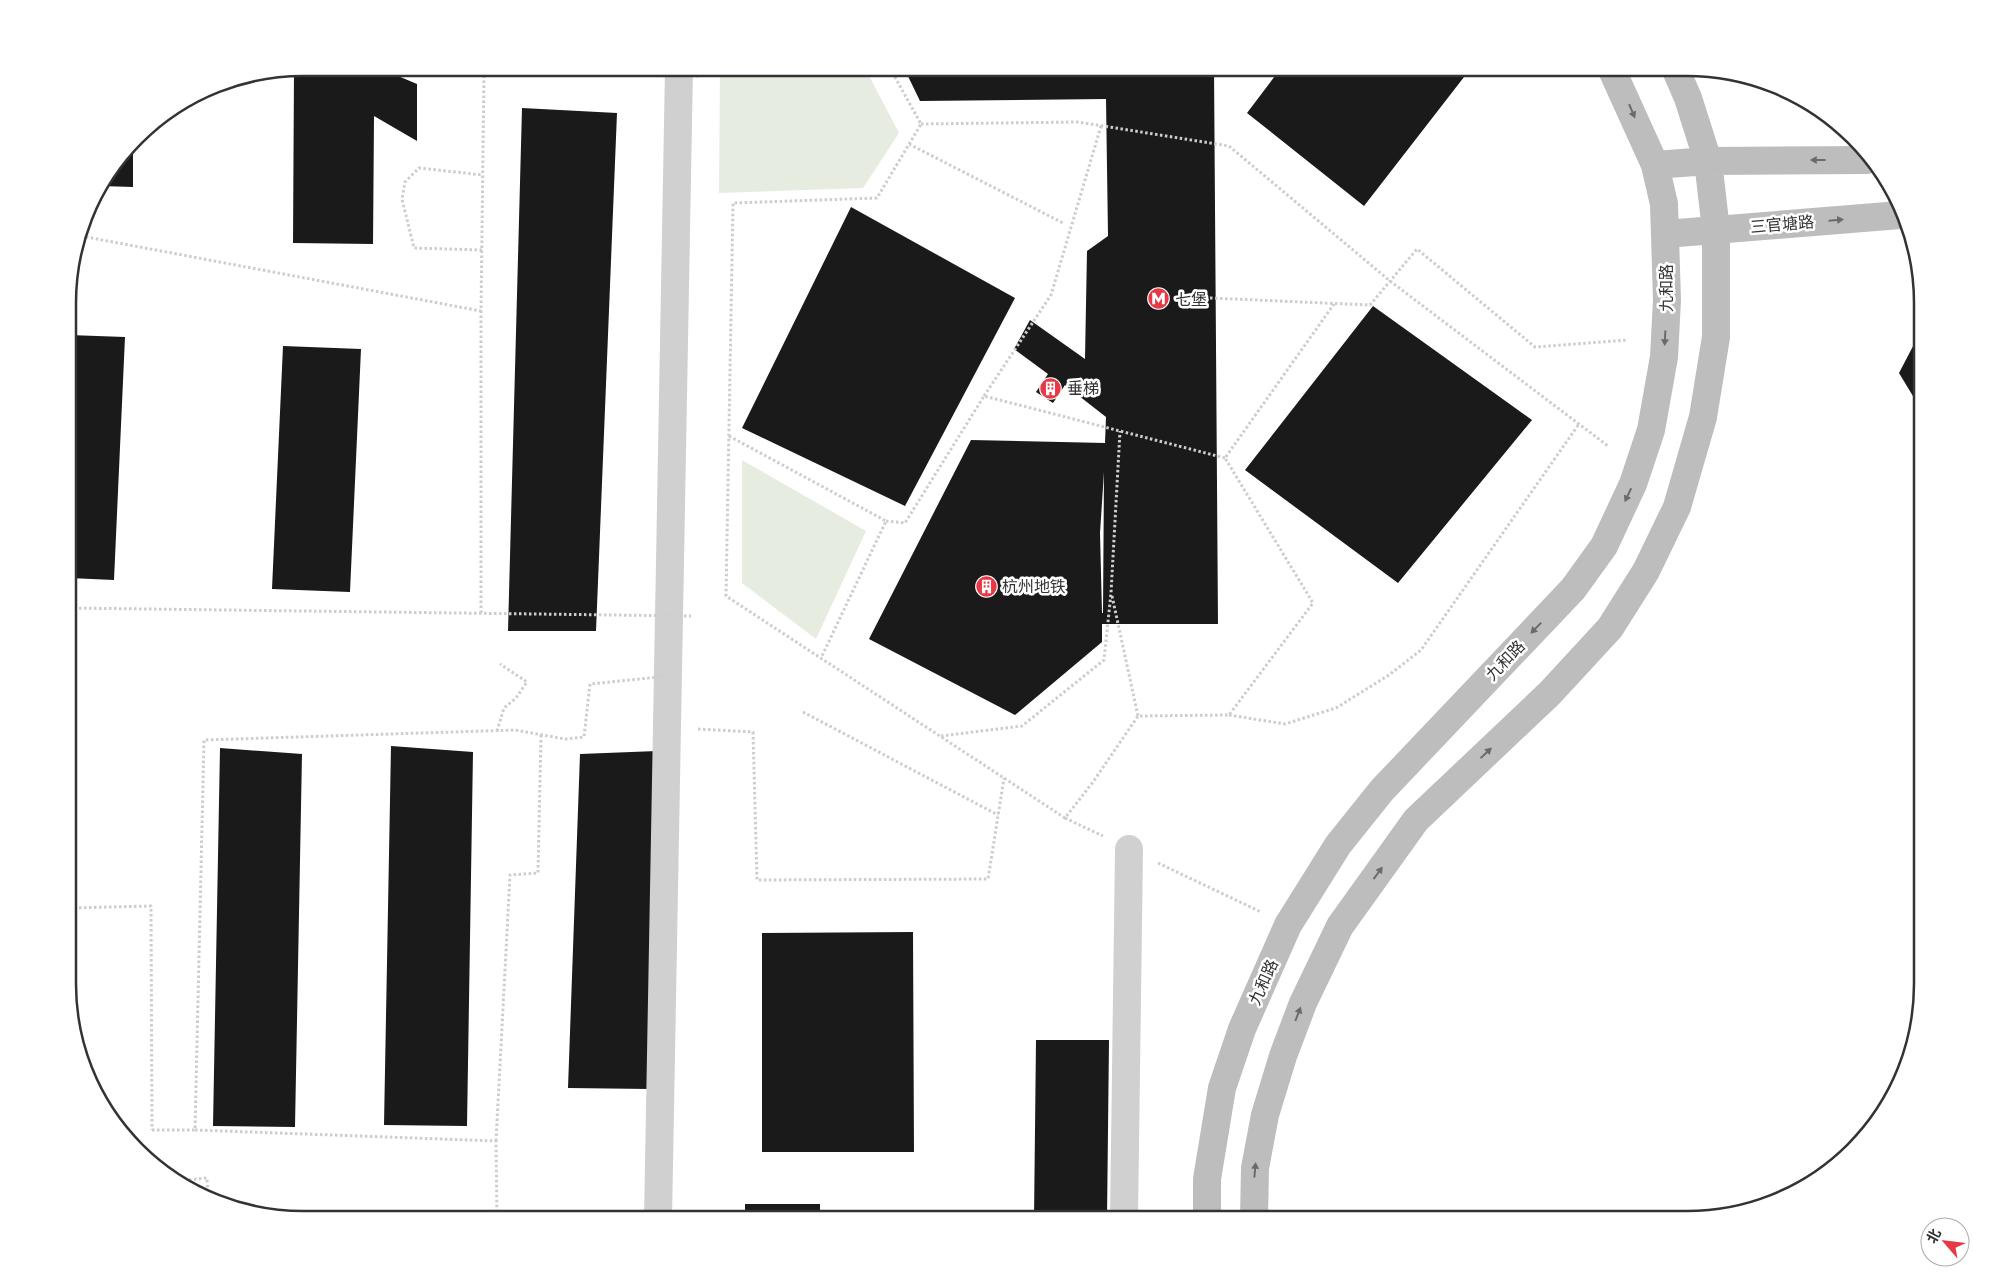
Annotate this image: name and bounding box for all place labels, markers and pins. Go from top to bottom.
metro station icon: 七堡 [1147,287,1171,311]
place label: 七堡 [1175,290,1207,309]
building icon: 垂梯 [1039,376,1063,400]
place label: 垂梯 [1067,379,1099,398]
building icon: 杭州地铁 [974,574,998,598]
place label: 杭州地铁 [1002,577,1066,596]

